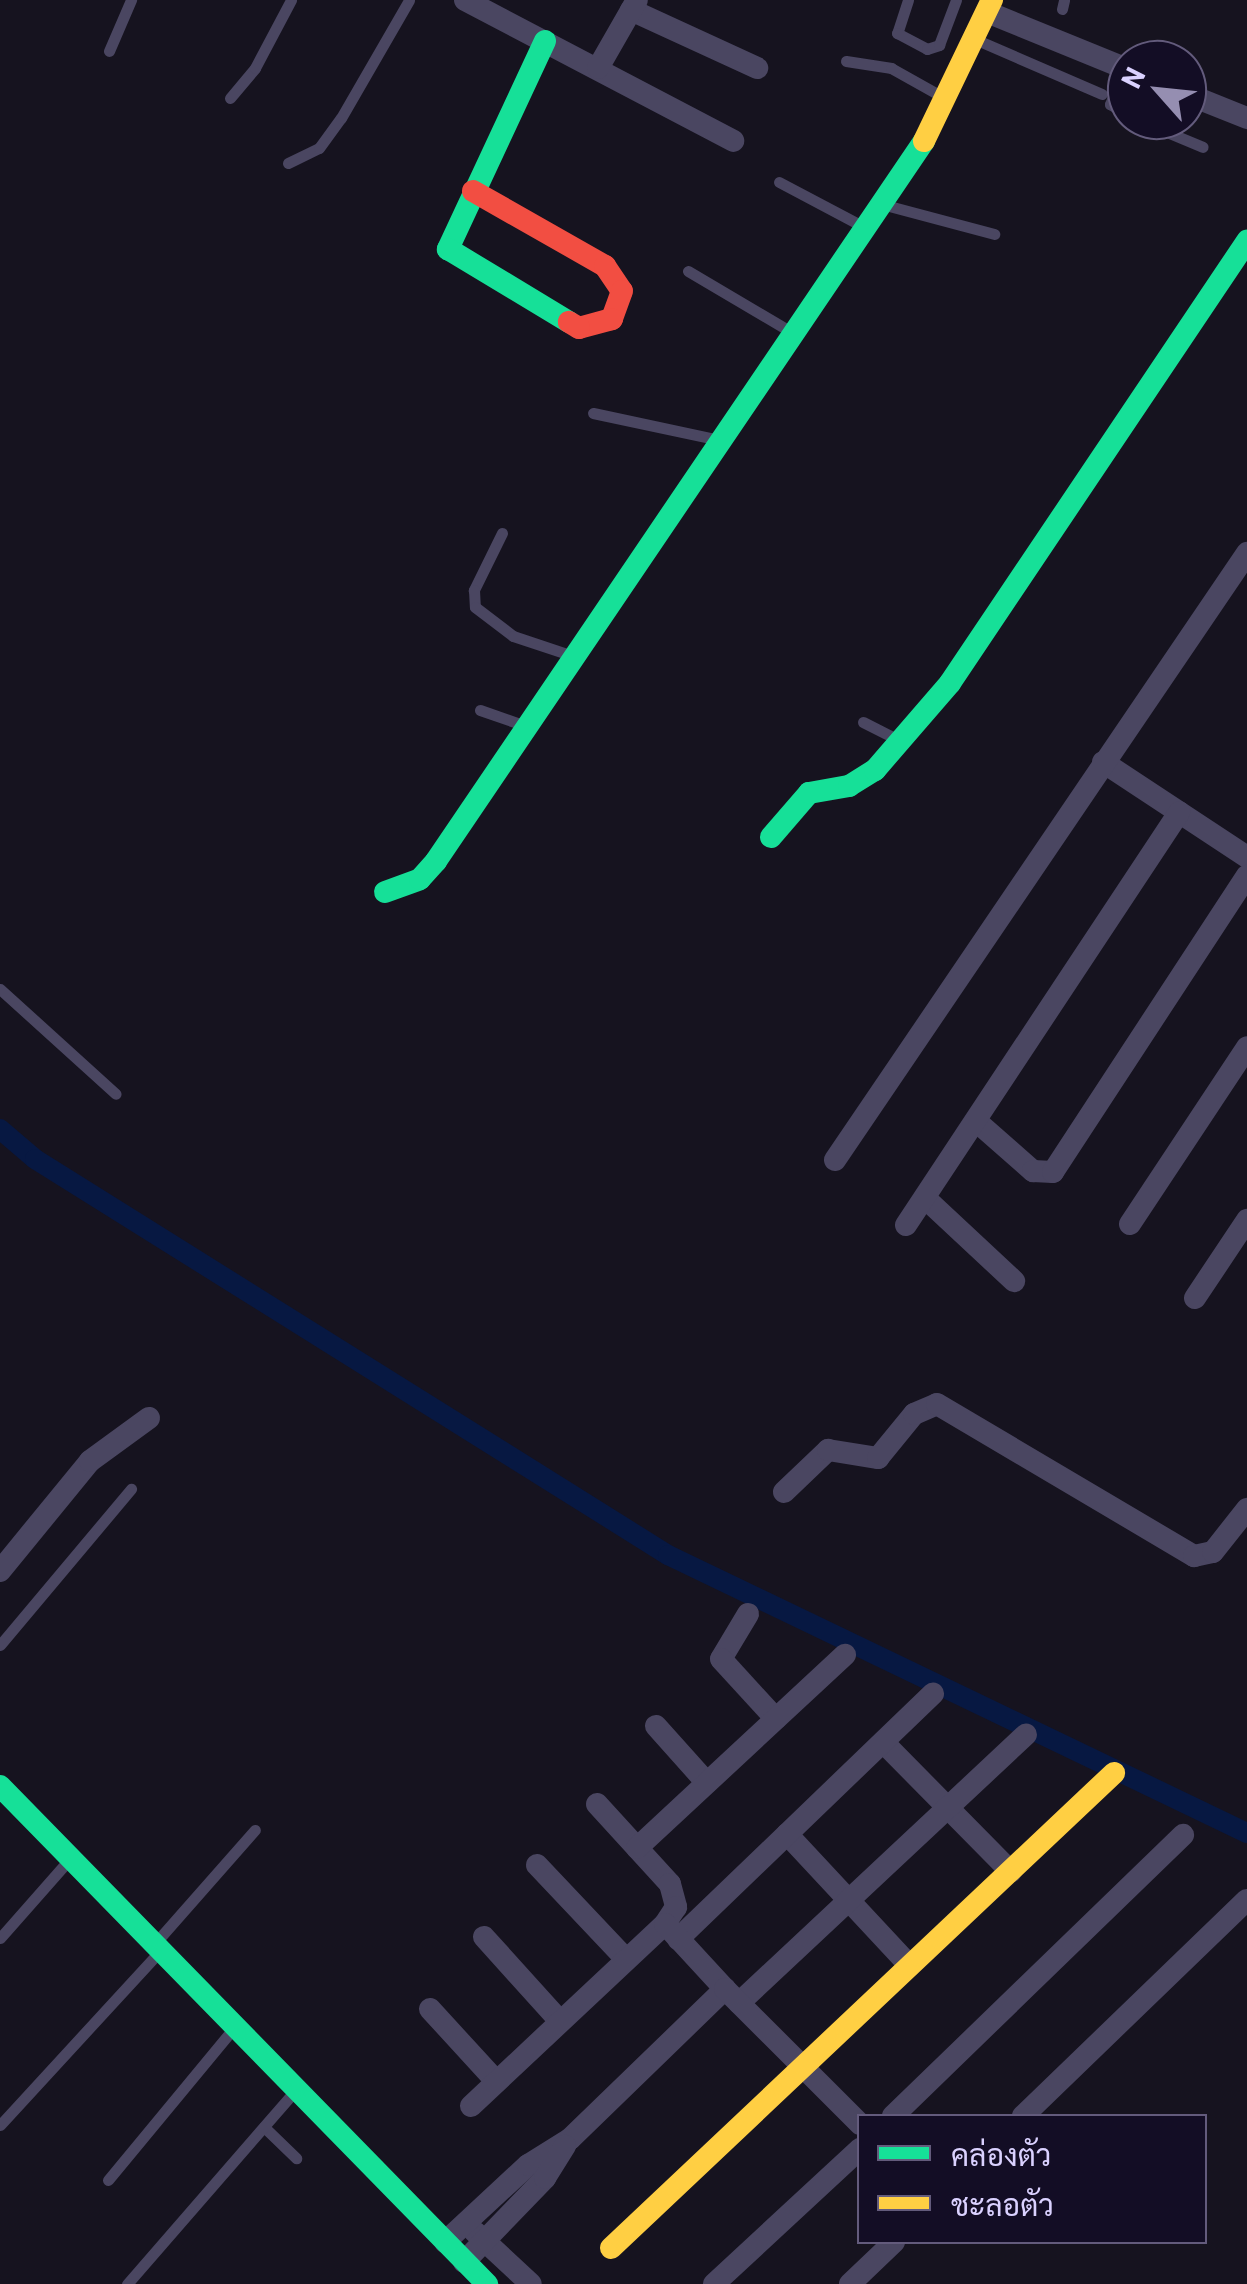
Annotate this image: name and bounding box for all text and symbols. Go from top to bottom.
north arrow [1107,40,1207,140]
text: N [1113,61,1151,93]
legend [857,2114,1207,2244]
text: คล่องตัว [951,2136,1051,2172]
text: ชะลอตัว [951,2186,1054,2222]

